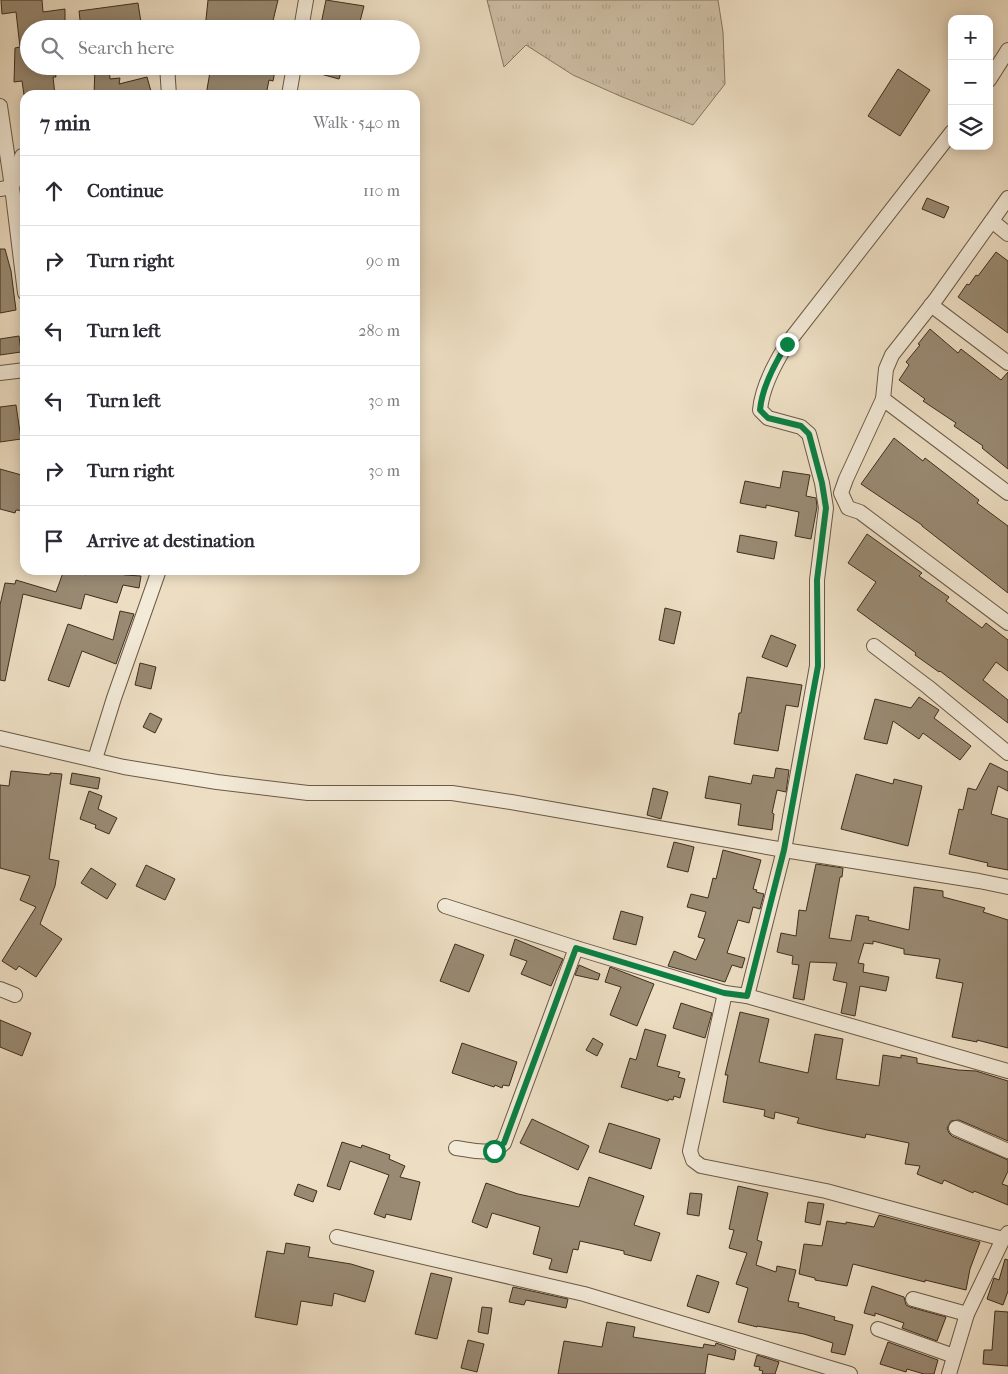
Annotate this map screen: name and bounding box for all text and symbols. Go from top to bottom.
map controls [948,15,993,150]
button: + [948,15,993,60]
search box [20,20,420,75]
icon: search [38,34,66,62]
text: Search here [78,37,174,59]
button: − [948,60,993,105]
button: layers [948,105,993,150]
text: 7 min [40,111,91,135]
text: Walk · 540 m [313,113,400,132]
icon: ahead [40,177,68,205]
text: Continue [87,180,163,202]
text: 110 m [363,181,400,200]
icon: right [40,247,68,275]
text: Turn right [87,250,174,272]
text: 90 m [366,251,400,270]
icon: left [40,317,68,345]
text: Turn left [87,320,161,342]
text: 280 m [358,321,400,340]
route end [776,333,799,356]
icon: left [40,387,68,415]
text: Turn left [87,390,161,412]
text: 30 m [368,391,400,410]
icon: right [40,457,68,485]
text: Turn right [87,460,174,482]
text: 30 m [368,461,400,480]
icon: arrive [40,527,68,555]
text: Arrive at destination [87,530,255,552]
route start [483,1140,506,1163]

